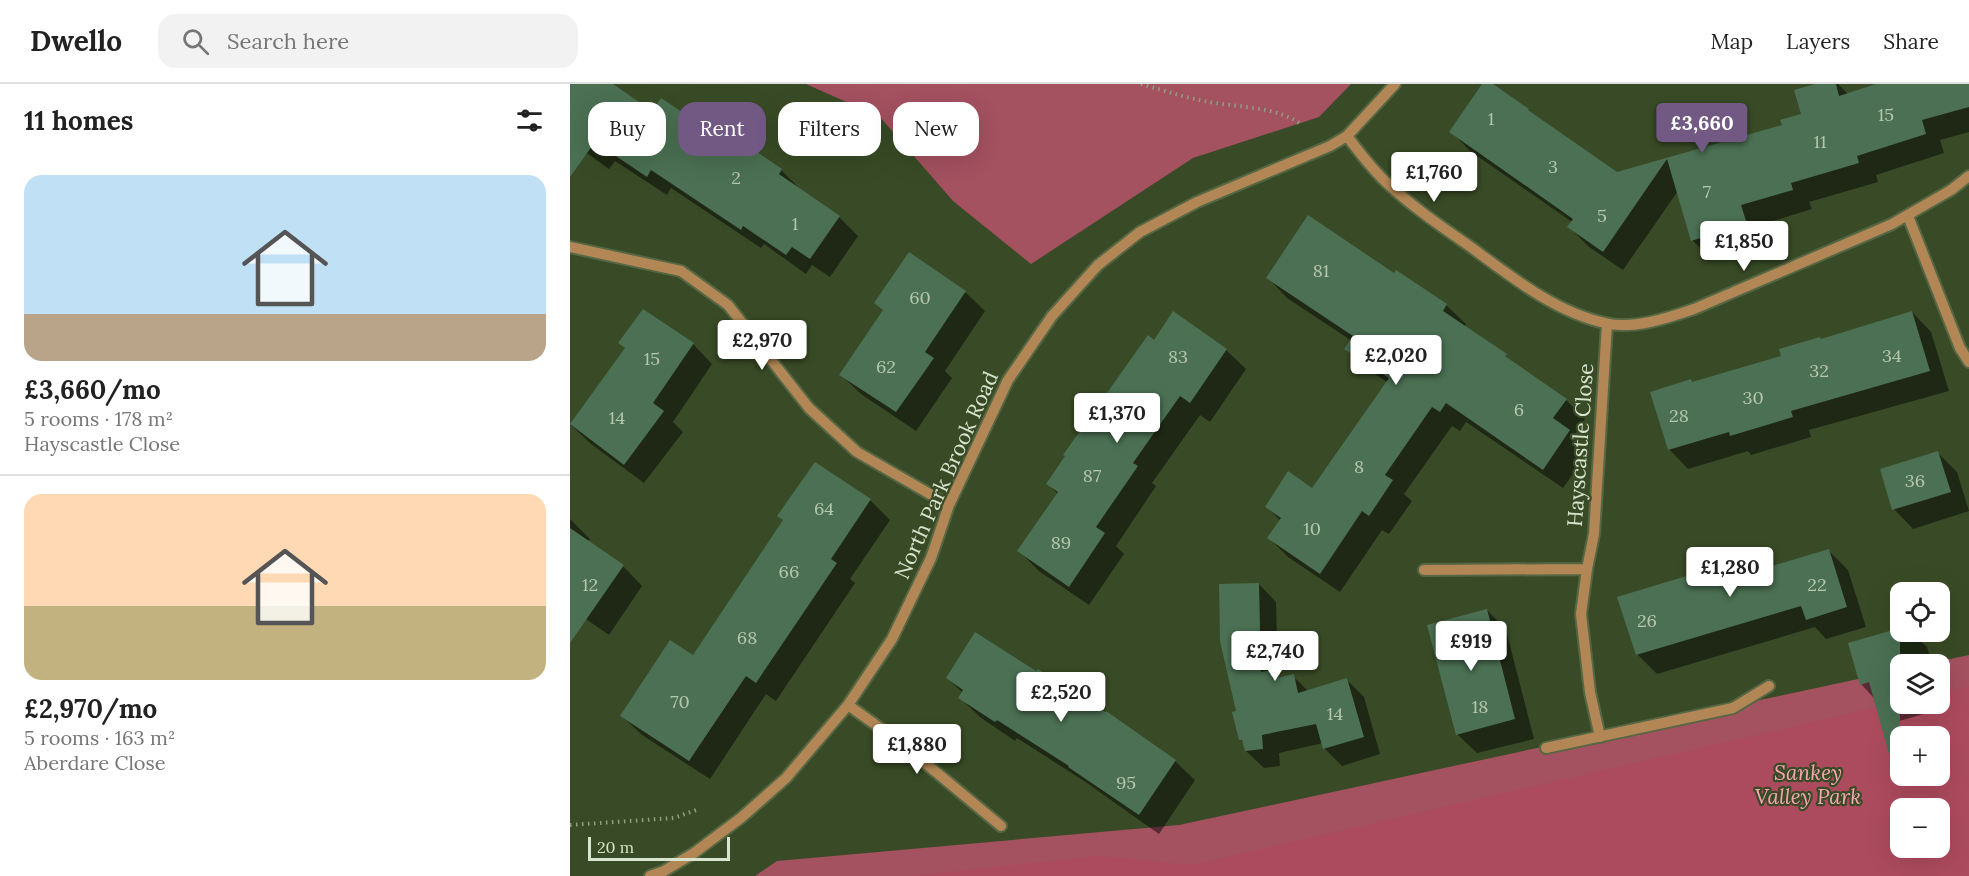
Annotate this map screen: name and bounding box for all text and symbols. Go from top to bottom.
search box [158,14,578,68]
text: Dwello [30,23,122,59]
icon: search [179,25,212,58]
text: Search here [227,27,349,55]
text: Map [1710,28,1753,55]
text: Layers [1786,28,1850,55]
text: Share [1883,28,1939,55]
chip: Buy [588,102,666,156]
chip: Rent [678,102,766,156]
chip: Filters [778,102,881,156]
chip: New [893,102,979,156]
pin: £3,660 [1653,103,1751,154]
house number: 15 [1878,103,1894,126]
text: 11 homes [24,104,133,137]
icon: filters [513,104,546,137]
house number: 1 [1488,107,1494,130]
text: £3,660 [1670,110,1734,135]
house number: 11 [1813,130,1827,153]
pin: £1,760 [1385,152,1483,203]
house number: 3 [1548,155,1558,178]
text: £1,760 [1405,159,1463,184]
house number: 2 [731,166,741,189]
house number: 7 [1703,180,1711,203]
house number: 5 [1597,204,1607,227]
house number: 1 [792,212,798,235]
icon: home [231,214,339,322]
pin: £1,850 [1695,221,1793,272]
text: £1,850 [1714,228,1774,253]
house number: 81 [1313,259,1329,282]
house number: 60 [909,286,931,309]
pin: £2,970 [713,320,811,371]
text: £2,970 [732,327,792,352]
pin: £2,020 [1347,335,1445,386]
text: £2,020 [1365,342,1427,367]
house number: 34 [1882,344,1902,367]
house number: 83 [1168,345,1188,368]
house number: 15 [644,347,660,370]
house number: 62 [876,355,896,378]
house number: 32 [1809,359,1829,382]
street label: Hayscastle Close [1561,362,1599,528]
street label: North Park Brook Road [888,367,1004,583]
text: £3,660/mo [24,373,161,406]
house number: 30 [1742,386,1764,409]
pin: £1,370 [1068,393,1166,444]
house number: 6 [1514,398,1524,421]
text: £1,370 [1088,400,1146,425]
house number: 28 [1669,404,1689,427]
text: 5 rooms · 178 m² [24,406,173,431]
house number: 14 [609,406,625,429]
text: Hayscastle Close [24,431,180,456]
house number: 8 [1354,455,1364,478]
house number: 87 [1083,464,1101,487]
house number: 36 [1905,469,1925,492]
house number: 64 [814,497,834,520]
house number: 10 [1303,517,1321,540]
house number: 89 [1051,531,1071,554]
icon: home [231,533,339,641]
pin: £1,280 [1681,547,1779,598]
text: £1,280 [1700,554,1760,579]
house number: 66 [779,560,799,583]
house number: 12 [582,573,598,596]
house number: 22 [1807,573,1827,596]
map controls [1890,582,1950,858]
button: locate [1890,582,1950,642]
house number: 26 [1637,609,1657,632]
pin: £919 [1435,621,1507,672]
house number: 68 [737,626,757,649]
text: £919 [1450,628,1492,653]
pin: £2,740 [1226,631,1324,682]
text: £2,740 [1245,638,1305,663]
button: layers [1890,654,1950,714]
pin: £2,520 [1012,672,1110,723]
text: £2,520 [1030,679,1092,704]
house number: 70 [670,690,690,713]
text: £2,970/mo [24,692,157,725]
house number: 18 [1472,695,1488,718]
house number: 14 [1327,702,1343,725]
pin: £1,880 [868,724,966,775]
text: 5 rooms · 163 m² [24,725,176,750]
button: + [1890,726,1950,786]
text: £1,880 [887,731,947,756]
text: Aberdare Close [24,750,166,775]
park label: Sankey Valley Park [1755,759,1861,810]
house number: 95 [1116,771,1136,794]
button: − [1890,798,1950,858]
scale bar [588,834,730,862]
text: 20 m [597,837,634,857]

